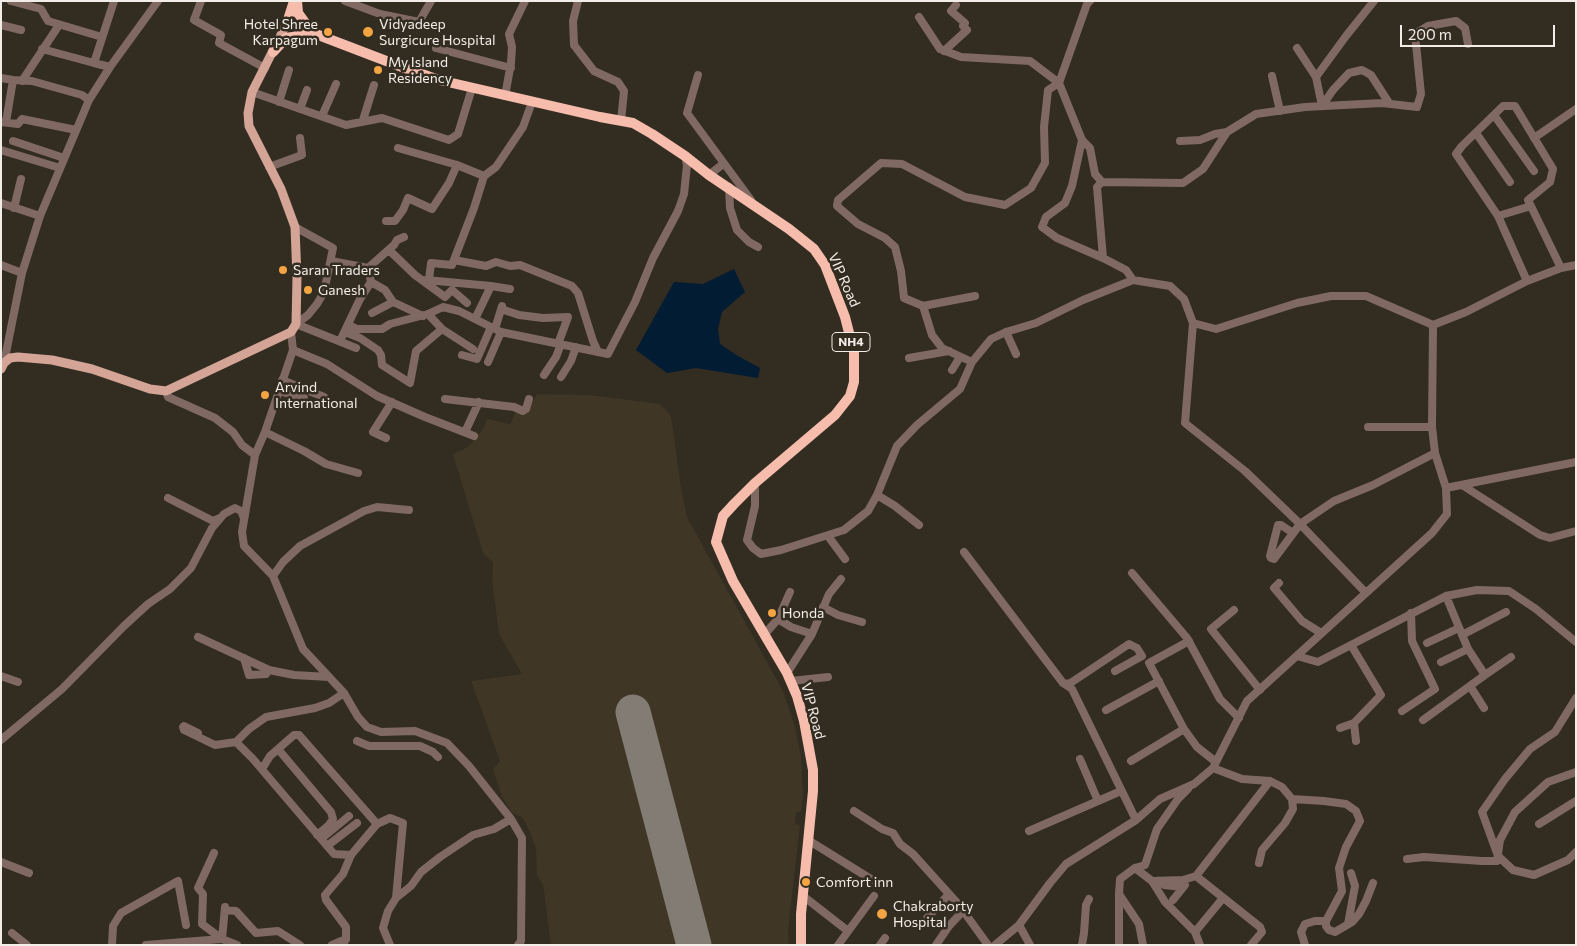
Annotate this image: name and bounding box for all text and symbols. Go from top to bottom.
scale bar [1402,15,1557,47]
place label: Hotel Shree Karpagum [244,16,318,48]
place label: Vidyadeep Surgicure Hospital [379,16,496,48]
marker: Vidyadeep Surgicure Hospital [361,25,375,39]
text: 200 m [1408,25,1452,43]
marker: Hotel Shree Karpagum [322,26,334,38]
place label: My Island Residency [388,54,452,86]
marker: My Island Residency [372,64,384,76]
street label: VIP Road [825,250,863,310]
place label: Saran Traders [293,262,380,278]
marker: Saran Traders [277,264,289,276]
place label: Ganesh [318,282,365,298]
marker: Ganesh [302,284,314,296]
road number: NH4 [832,332,870,352]
place label: Arvind International [275,379,357,412]
marker: Arvind International [259,389,271,401]
place label: Honda [782,605,824,621]
marker: Honda [766,607,778,619]
street label: VIP Road [797,681,829,741]
place label: Comfort inn [816,874,893,890]
marker: Comfort inn [800,876,812,888]
place label: Chakraborty Hospital [893,898,974,930]
marker: Chakraborty Hospital [875,907,889,921]

